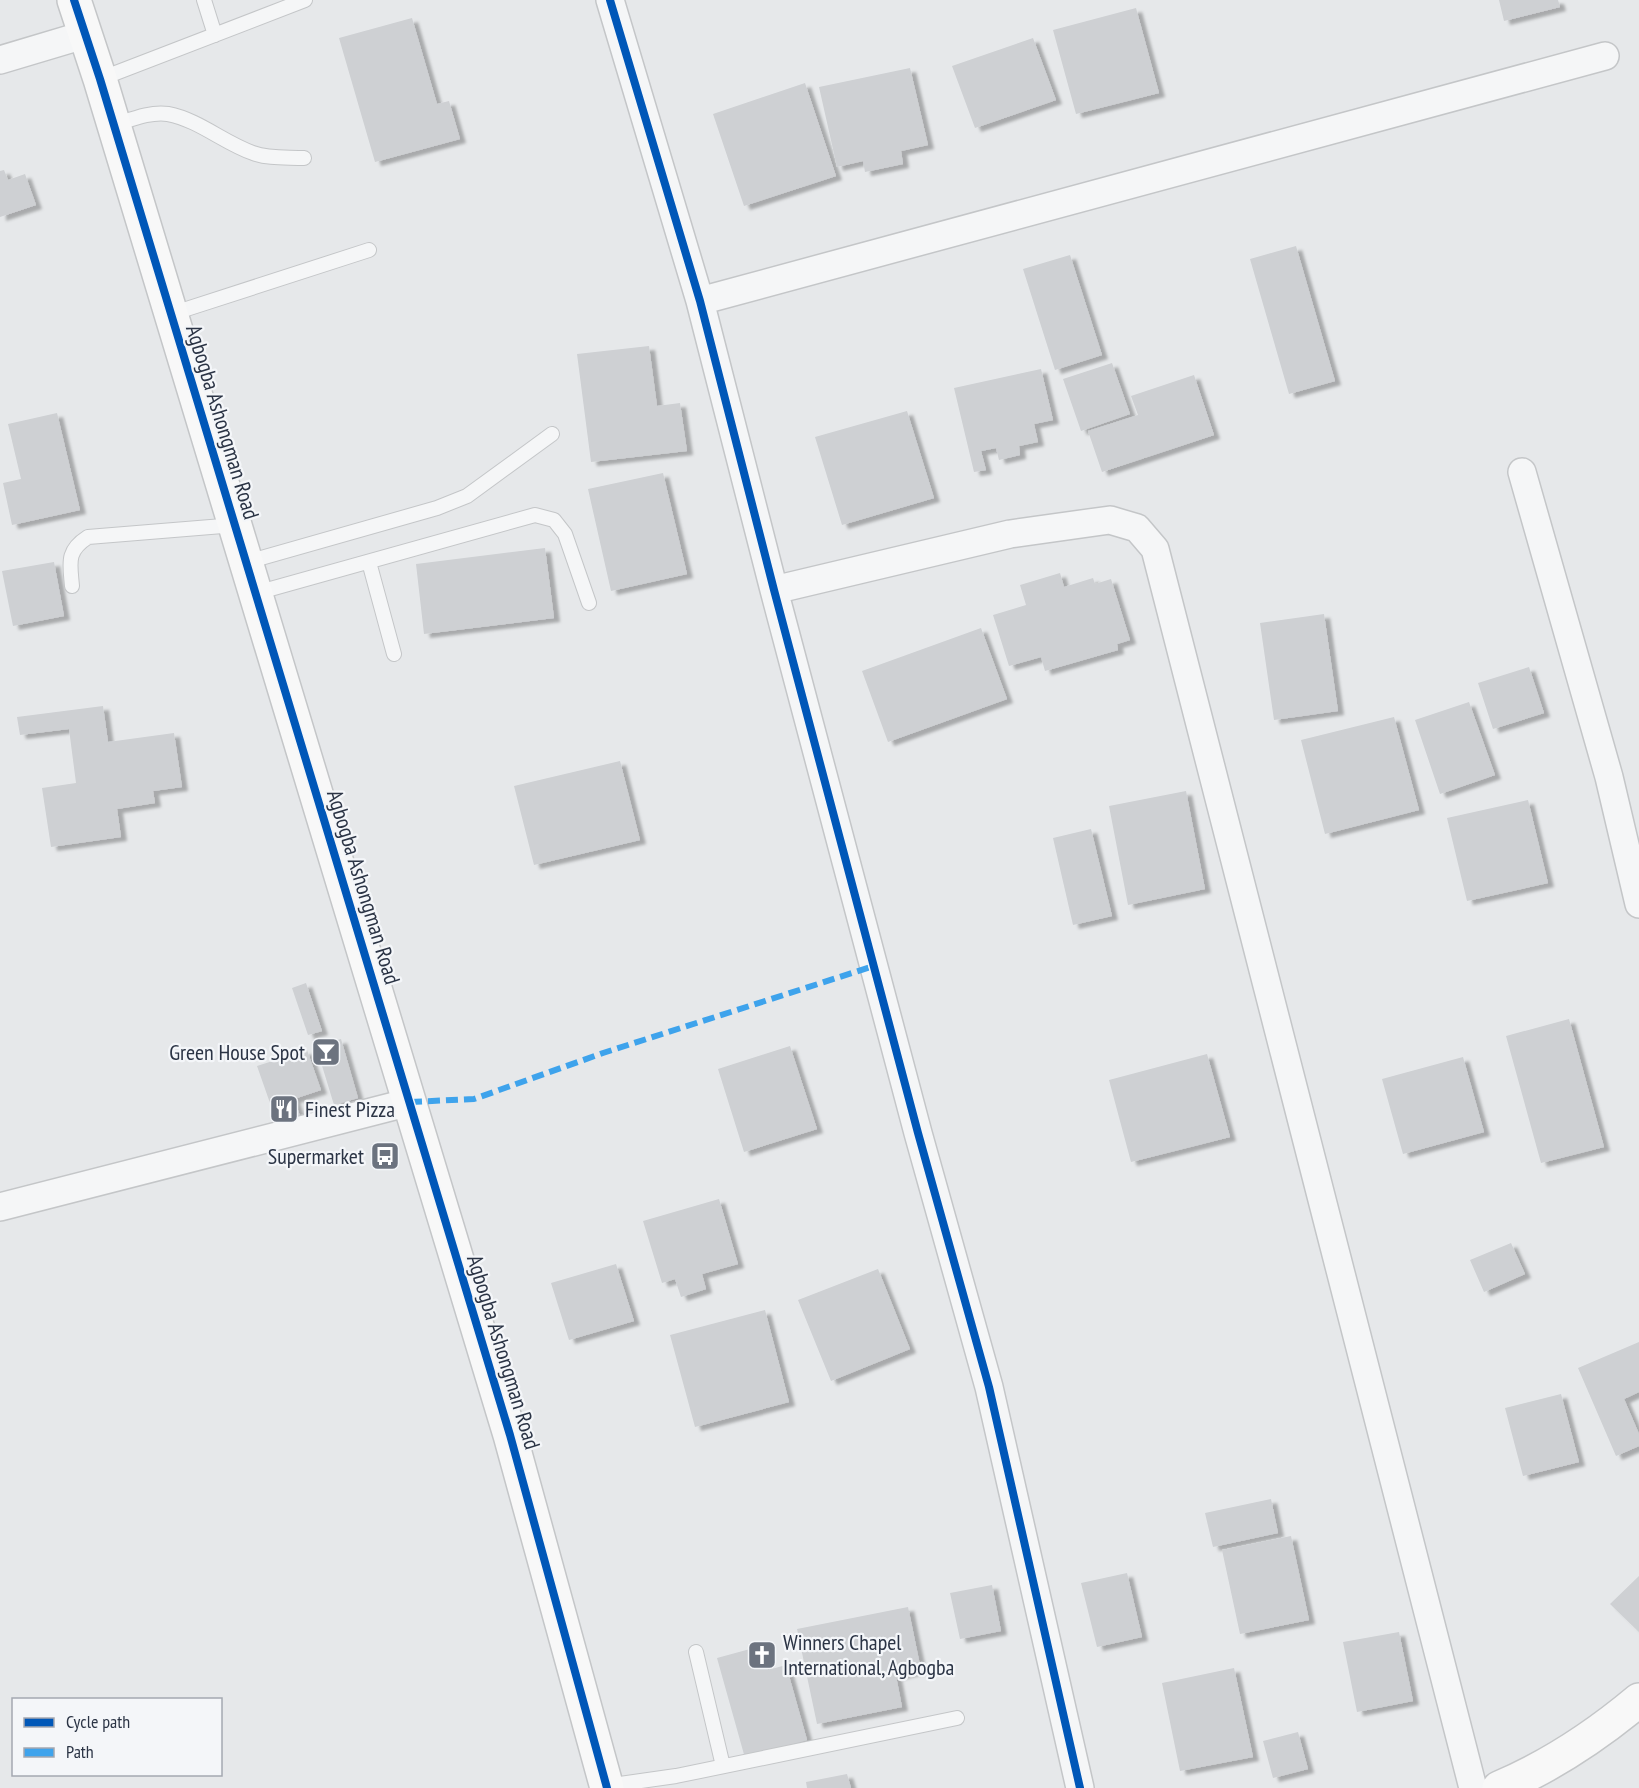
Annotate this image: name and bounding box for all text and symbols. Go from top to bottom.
street label: Agbogba Ashongman Road [180,321,266,523]
street label: Agbogba Ashongman Road [321,786,407,988]
bar icon: Green House Spot [310,1036,342,1068]
place label: Green House Spot [169,1038,305,1066]
restaurant icon: Finest Pizza [268,1093,300,1125]
place label: Finest Pizza [305,1095,395,1123]
bus stop icon: Supermarket [369,1140,401,1172]
place label: Supermarket [268,1142,364,1170]
street label: Agbogba Ashongman Road [461,1251,547,1453]
place label: Winners Chapel International, Agbogba [783,1628,954,1681]
church icon: Winners Chapel International, Agbogba [746,1639,778,1671]
legend [12,1698,222,1776]
text: Cycle path [66,1710,130,1733]
text: Path [66,1740,94,1763]

